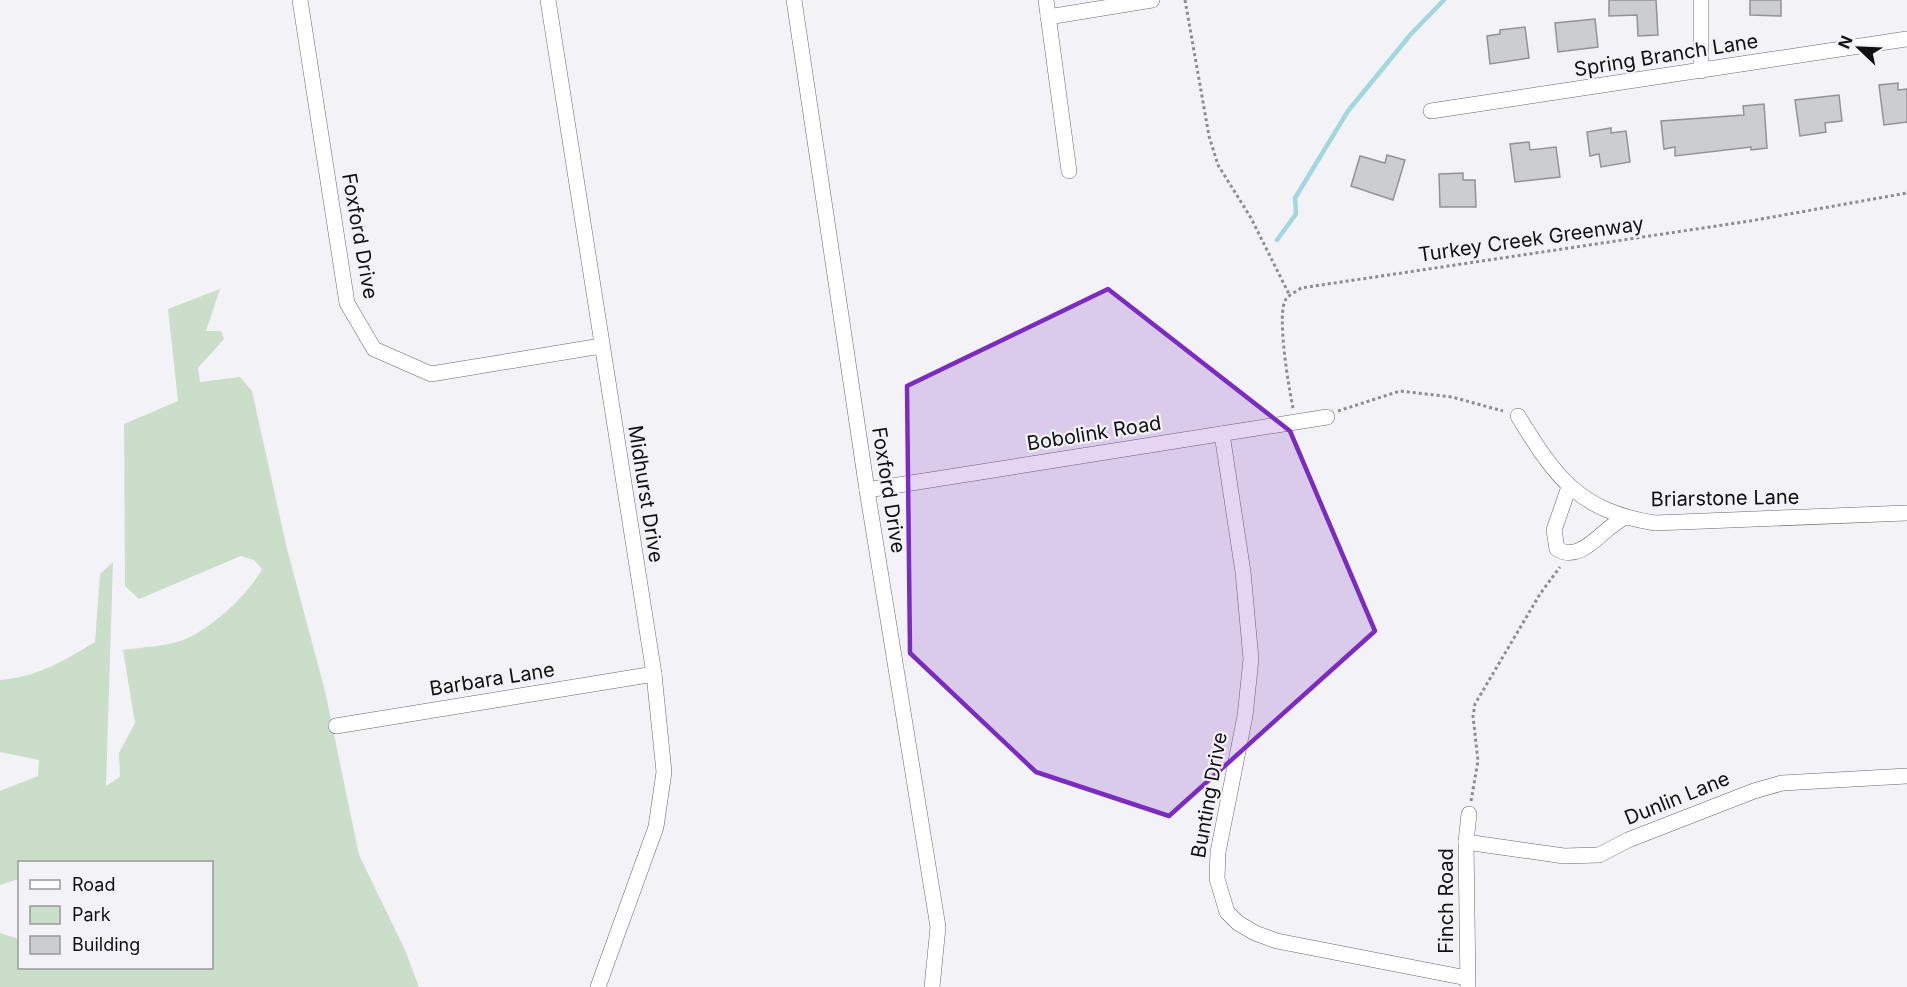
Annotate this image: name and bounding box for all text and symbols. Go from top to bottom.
north arrow [1829,18,1889,78]
street label: Spring Branch Lane [1572,29,1760,81]
text: N [1834,33,1857,52]
street label: Foxford Drive [337,171,383,301]
street label: Turkey Creek Greenway [1417,211,1645,267]
street label: Bobolink Road [1025,411,1163,455]
street label: Midhurst Drive [623,424,669,564]
street label: Foxford Drive [867,425,911,555]
street label: Briarstone Lane [1651,485,1799,511]
street label: Barbara Lane [428,657,556,701]
street label: Bunting Drive [1186,730,1232,860]
street label: Dunlin Lane [1621,766,1733,830]
street label: Finch Road [1434,848,1458,954]
legend [18,861,213,969]
text: Road [72,874,115,895]
text: Park [72,904,111,925]
text: Building [72,934,140,955]

